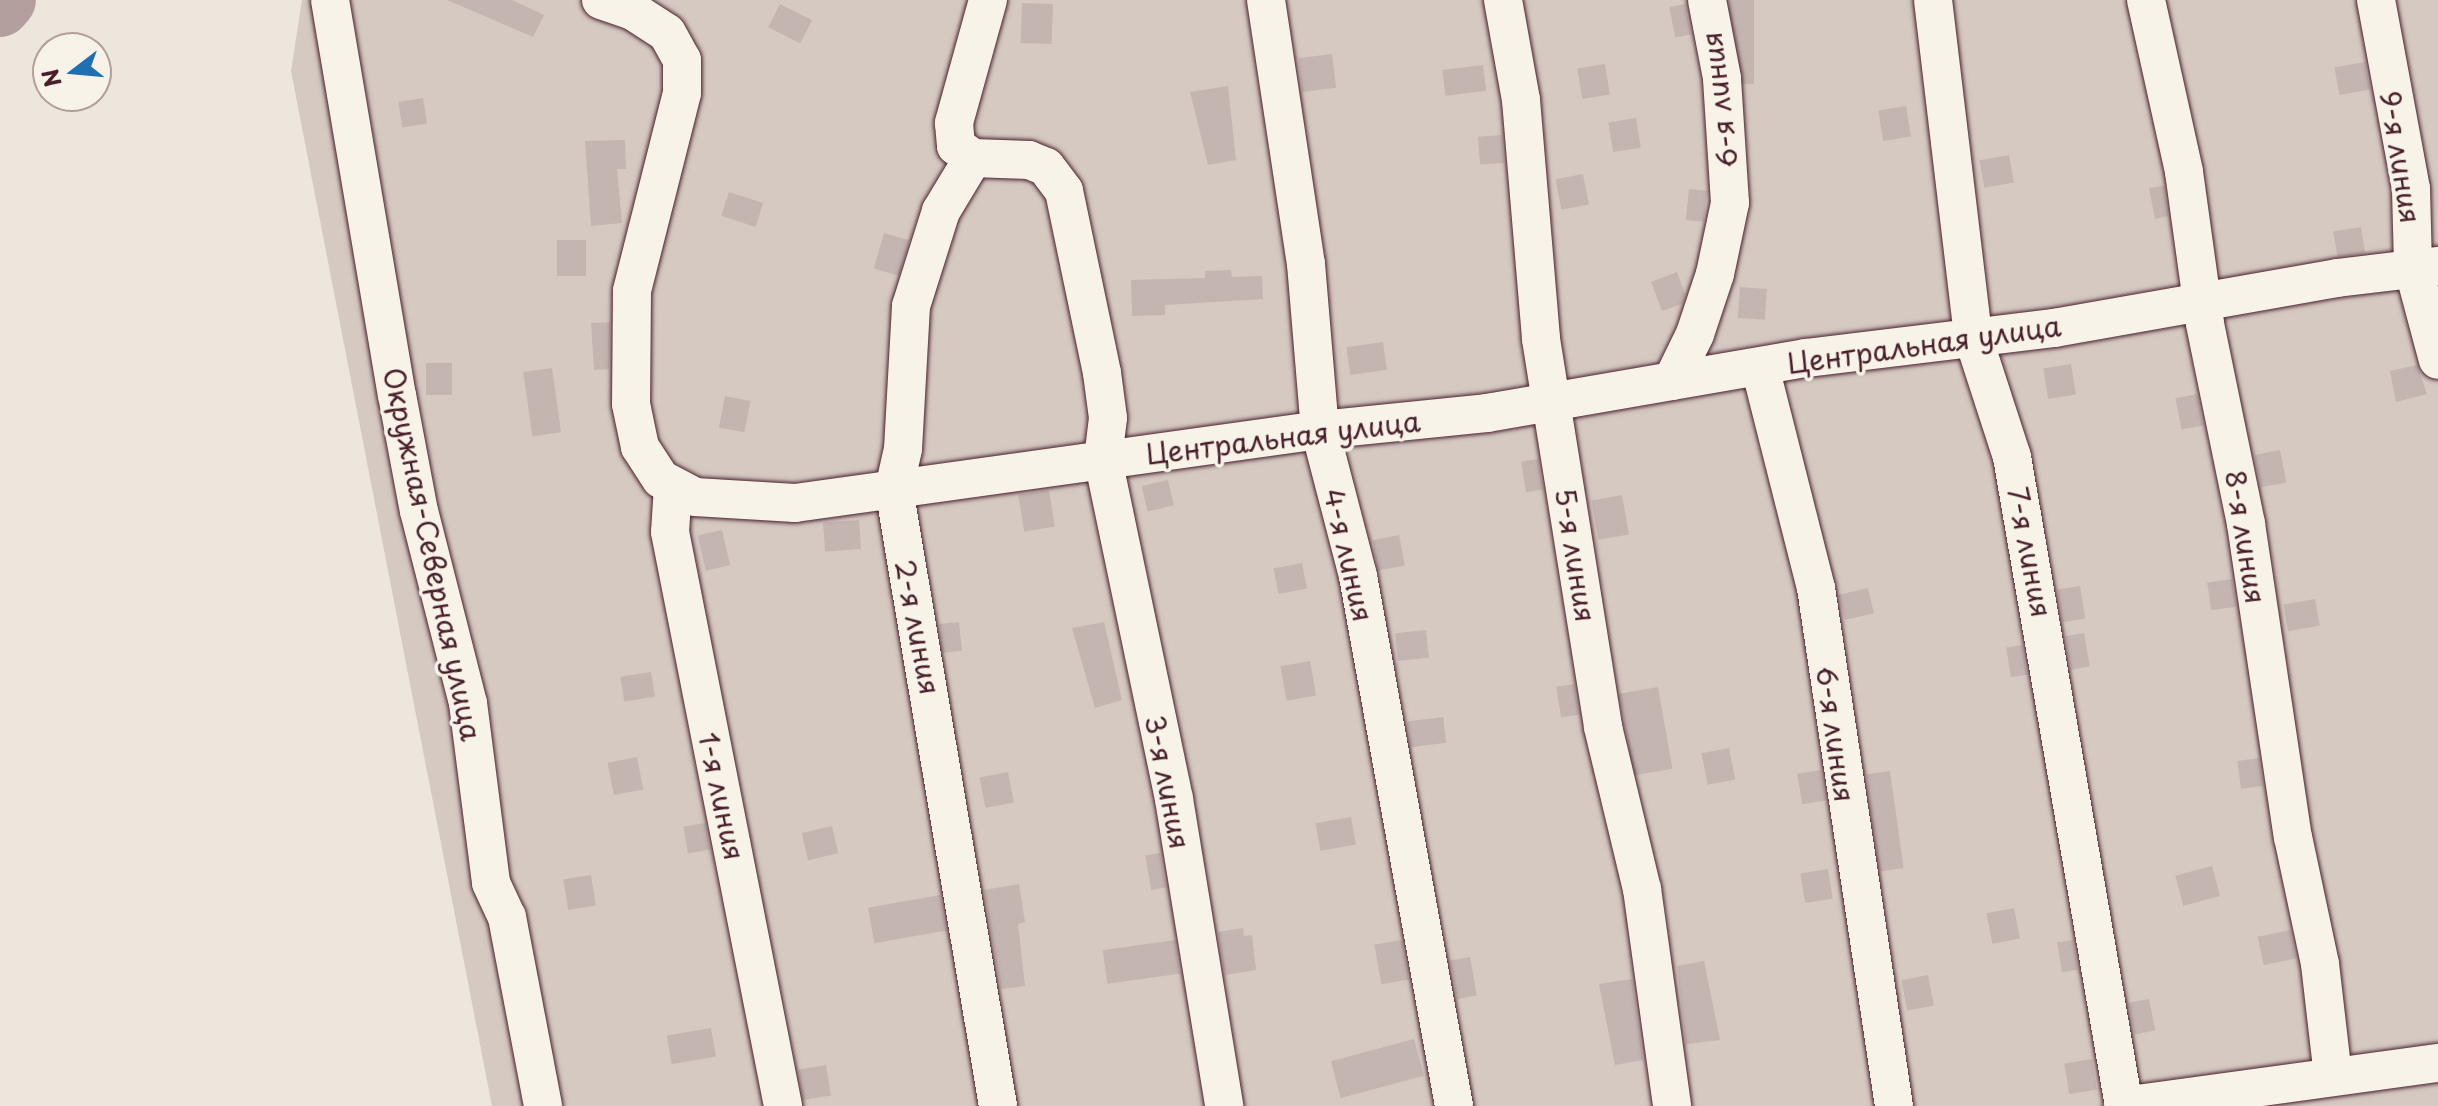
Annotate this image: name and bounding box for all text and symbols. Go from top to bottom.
street label: 6-я линия [1694,30,1744,170]
north arrow [32,32,112,112]
text: N [32,65,69,91]
street label: 9-я линия [2374,88,2428,226]
street label: Центральная улица [1785,308,2063,380]
street label: Окружная-Северная улица [377,364,489,744]
street label: Центральная улица [1144,403,1422,471]
street label: 8-я линия [2219,467,2273,607]
street label: 7-я линия [2001,484,2059,620]
street label: 4-я линия [1317,485,1381,625]
street label: 5-я линия [1549,485,1603,625]
street label: 2-я линия [888,556,948,698]
street label: 6-я линия [1810,663,1862,805]
street label: 3-я линия [1138,712,1198,852]
street label: 1-я линия [692,729,752,863]

